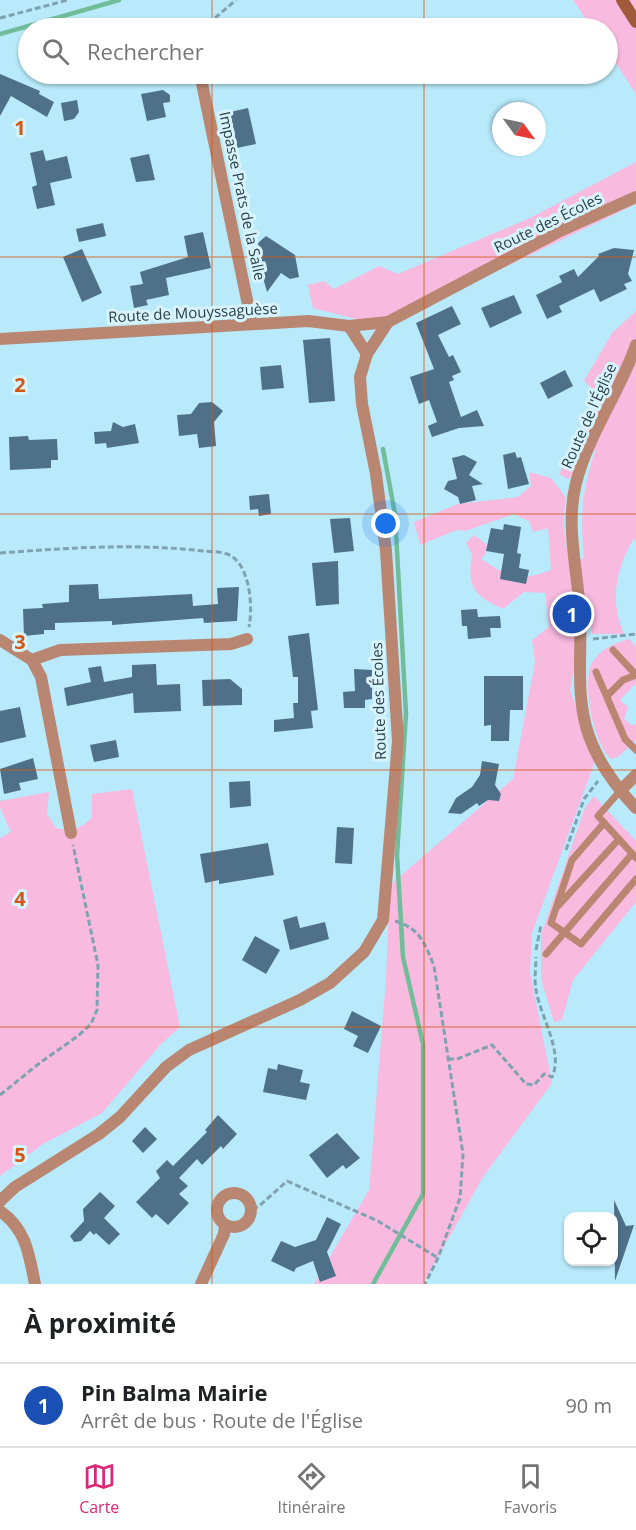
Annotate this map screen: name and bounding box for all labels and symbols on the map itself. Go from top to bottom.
north arrow [492,102,546,156]
street label: Impasse Prats de la Salle [215,110,271,282]
text: 1 [14,114,26,141]
street label: Route des Écoles [490,187,605,257]
street label: Route de Mouyssaguèse [108,298,278,326]
street label: Route de l'Église [556,360,620,471]
text: 2 [14,371,26,398]
your location [371,509,400,538]
pin: 1 [552,592,592,636]
text: 3 [14,628,26,655]
street label: Route des Écoles [366,642,390,760]
text: 4 [14,885,26,912]
text: 5 [14,1141,26,1168]

